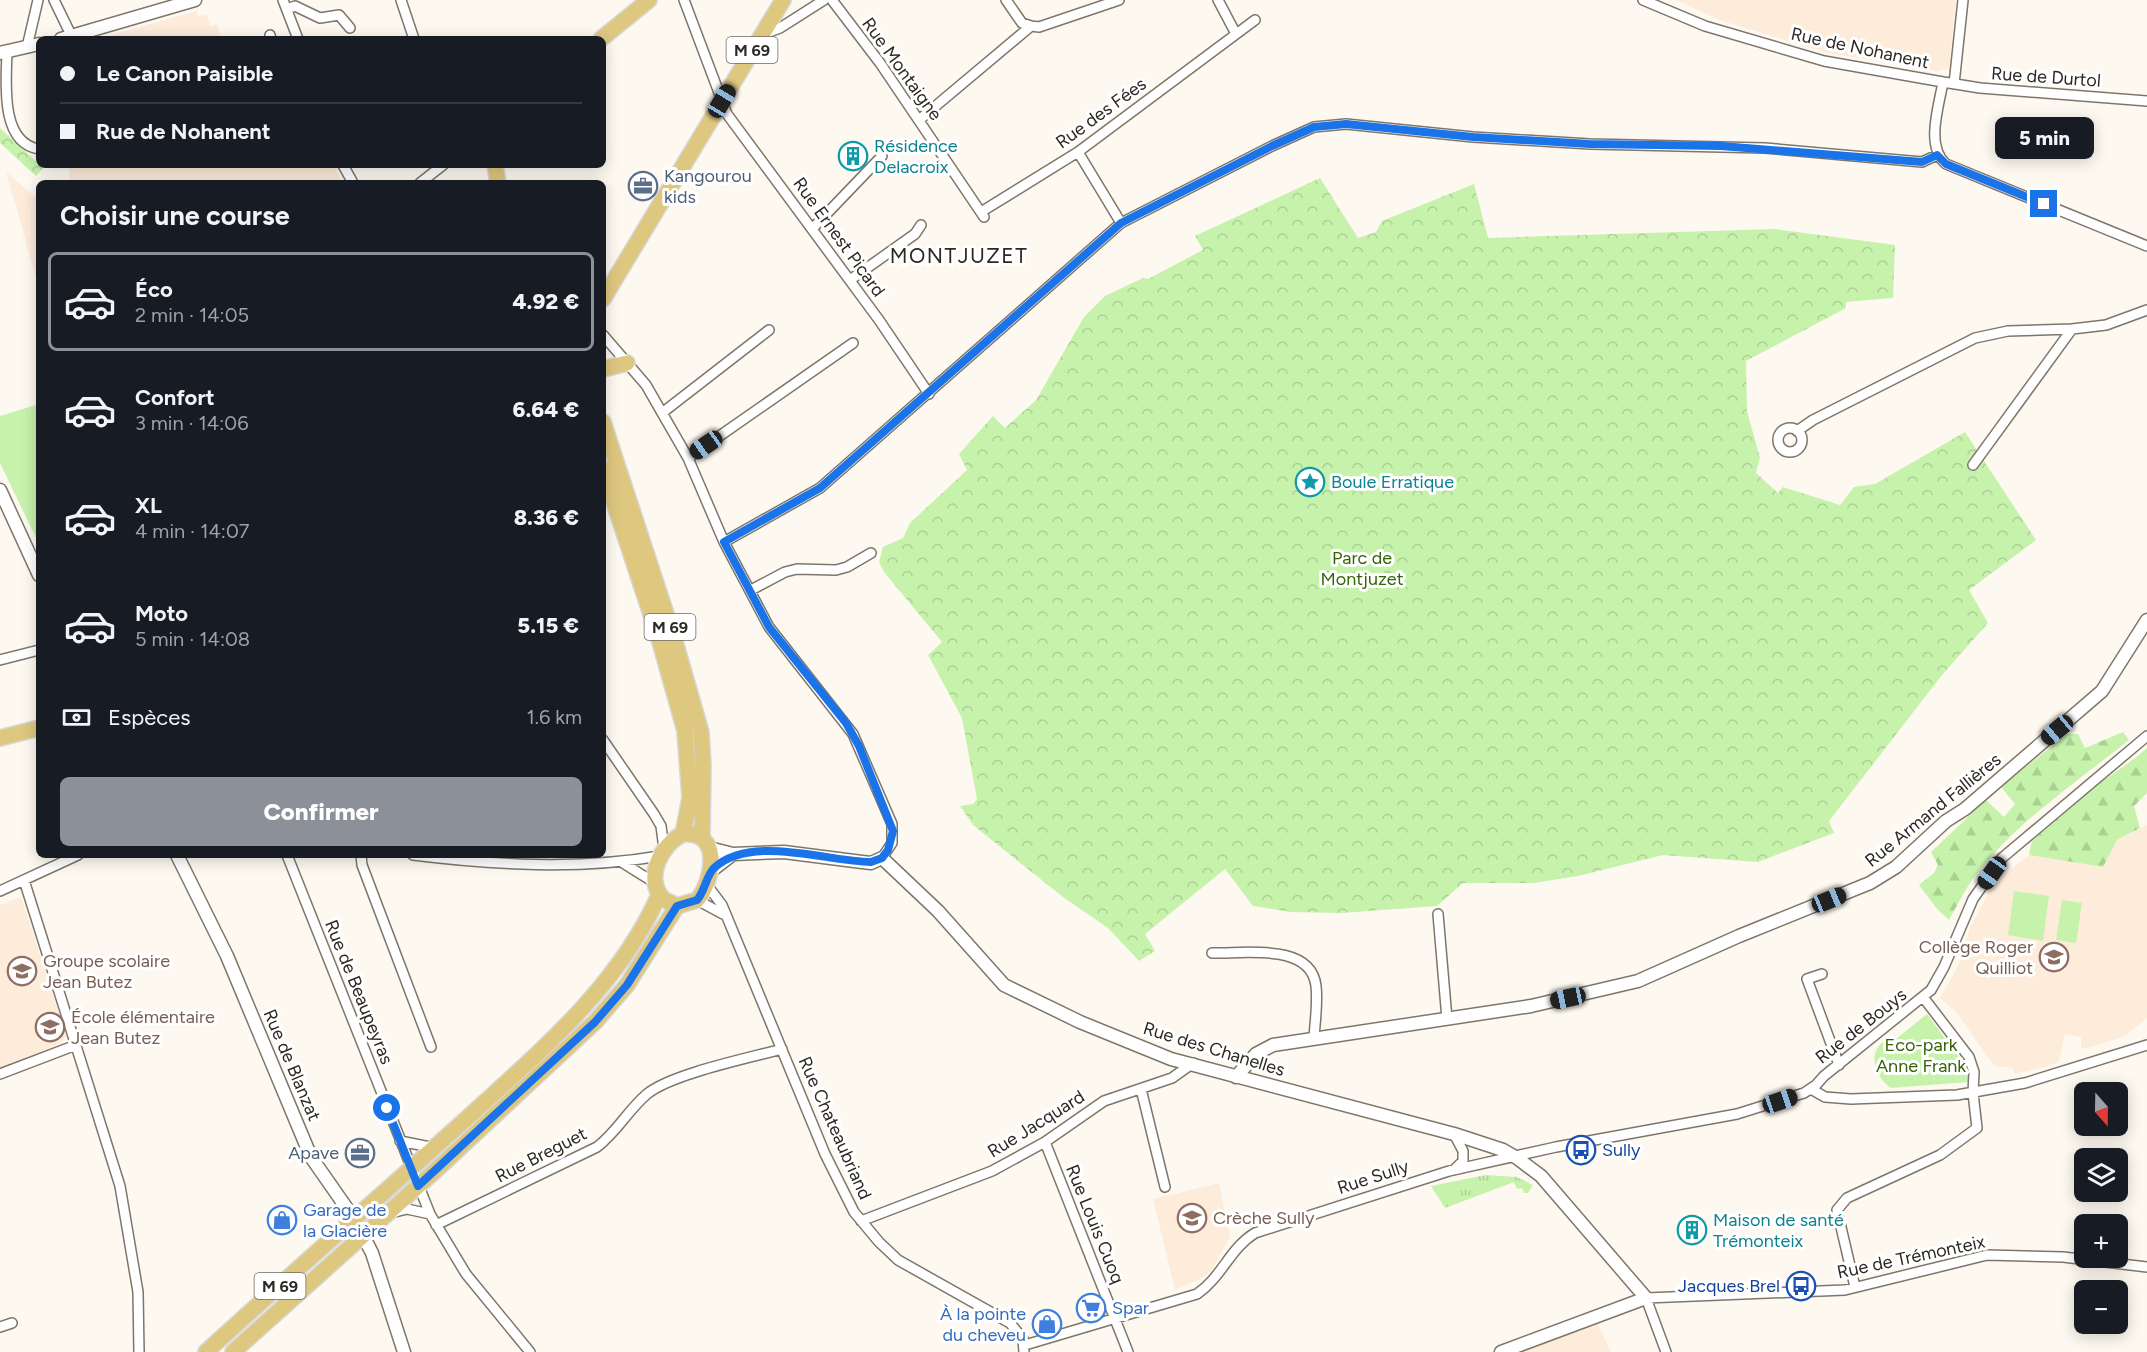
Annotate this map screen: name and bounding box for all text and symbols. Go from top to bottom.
street label: Rue Montaigne [857,13,947,125]
street label: Rue de Nohanent [1789,23,1931,73]
road number: M 69 [726,37,777,63]
text: Le Canon Paisible [96,60,273,87]
street label: Rue de Durtol [1990,62,2102,92]
street label: Rue des Fées [1051,73,1151,153]
car [705,81,739,121]
callout: 5 min [1994,117,2094,159]
text: Rue de Nohanent [96,118,271,145]
text: 5 min [2019,126,2070,150]
place label: Résidence Delacroix [874,135,958,178]
building icon: Résidence Delacroix [837,140,869,172]
place label: Kangourou kids [664,165,752,208]
office icon: Kangourou kids [627,170,659,202]
street label: Rue Ernest Picard [788,173,890,301]
route end [2030,190,2057,217]
text: Choisir une course [60,199,290,232]
district label: MONTJUZET [890,243,1028,268]
icon: car [63,275,117,329]
text: Éco [135,276,173,303]
text: 4.92 € [512,288,579,315]
text: 2 min · 14:05 [135,303,249,327]
icon: car [63,383,117,437]
text: Confort [135,384,215,411]
text: 6.64 € [513,396,579,423]
text: 3 min · 14:06 [135,411,248,435]
car [686,427,726,463]
place icon: Boule Erratique [1294,466,1326,498]
place label: Boule Erratique [1331,471,1454,493]
icon: car [63,491,117,545]
text: XL [135,492,162,519]
text: 8.36 € [514,504,579,531]
text: 4 min · 14:07 [135,519,249,543]
park label: Parc de Montjuzet [1321,547,1404,590]
icon: car [63,599,117,653]
text: Moto [135,600,188,627]
text: 5.15 € [517,612,579,639]
road number: M 69 [644,614,696,640]
text: 5 min · 14:08 [135,627,250,651]
icon: cash [60,701,93,734]
text: Espèces [108,704,190,731]
text: 1.6 km [527,705,582,729]
car [2037,712,2077,748]
street label: Rue Armand Fallières [1861,748,2005,872]
button: Confirmer [60,777,582,846]
car [1974,853,2010,893]
car [1809,885,1849,915]
street label: Rue de Beaupeyras [320,917,398,1067]
place label: Collège Roger Quilliot [1919,936,2033,979]
school or university icon: Collège Roger Quilliot [2038,941,2070,973]
place label: Groupe scolaire Jean Butez [43,950,170,993]
school or university icon: Groupe scolaire Jean Butez [6,955,38,987]
street label: Rue de Bouys [1811,984,1911,1068]
car [1549,985,1587,1011]
place label: École élémentaire Jean Butez [71,1006,215,1049]
street label: Rue de Blanzat [259,1006,326,1124]
school or university icon: École élémentaire Jean Butez [34,1011,66,1043]
street label: Rue des Chanelles [1140,1017,1288,1081]
park label: Eco-park Anne Frank [1876,1034,1966,1077]
street label: Rue Chateaubriand [794,1053,876,1203]
north arrow [2074,1082,2128,1136]
map controls [2074,1082,2128,1334]
street label: Rue Jacquard [984,1086,1088,1162]
car [1760,1087,1800,1115]
route start [373,1094,400,1121]
street label: Rue Breguet [492,1122,591,1187]
bus stop icon: Sully [1565,1134,1597,1166]
office icon: Apave [344,1137,376,1169]
place label: Sully [1602,1139,1641,1161]
place label: Apave [288,1142,339,1164]
button: layers [2074,1148,2128,1202]
street label: Rue Sully [1334,1155,1412,1199]
street label: Rue Louis Cuoq [1061,1161,1129,1287]
place label: Garage de la Glacière [303,1199,387,1242]
school or university icon: Crèche Sully [1176,1202,1208,1234]
shop icon: Garage de la Glacière [266,1204,298,1236]
place label: Crèche Sully [1213,1207,1315,1229]
place label: Maison de santé Trémonteix [1713,1209,1844,1252]
building icon: Maison de santé Trémonteix [1676,1214,1708,1246]
button: + [2074,1214,2128,1268]
street label: Rue de Trémonteix [1835,1230,1987,1283]
bus stop icon: Jacques Brel [1785,1270,1817,1302]
road number: M 69 [254,1273,306,1299]
place label: Jacques Brel [1678,1275,1780,1297]
button: − [2074,1280,2128,1334]
supermarket icon: Spar [1075,1292,1107,1324]
place label: Spar [1112,1297,1149,1319]
place label: À la pointe du cheveu [940,1303,1026,1346]
shop icon: À la pointe du cheveu [1031,1308,1063,1340]

